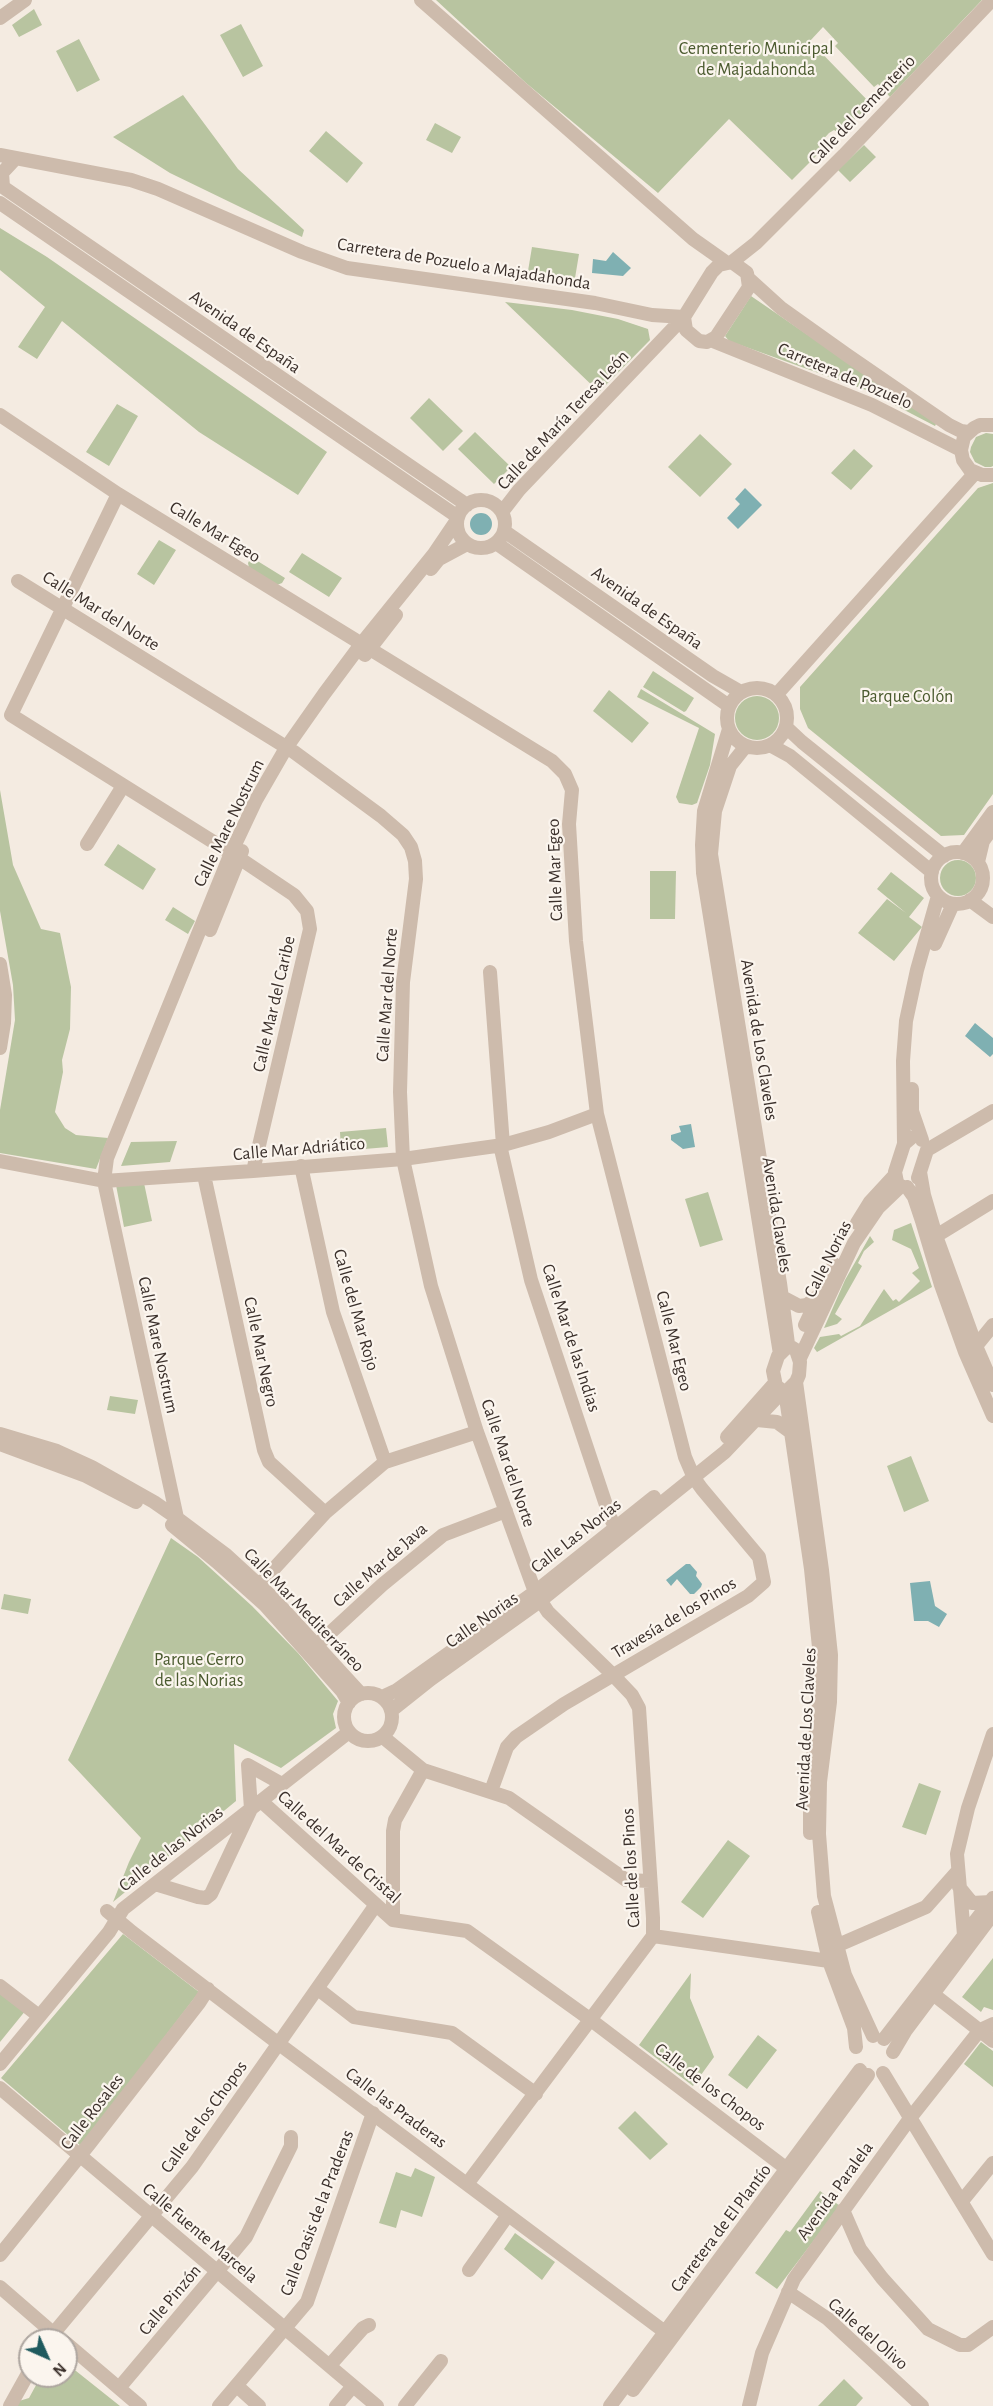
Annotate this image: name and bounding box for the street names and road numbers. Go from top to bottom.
street label: Calle del Cementerio [804,50,920,170]
street label: Carretera de Pozuelo a Majadahonda [336,233,592,295]
street label: Avenida de España [185,286,305,378]
street label: Carretera de Pozuelo [774,338,916,414]
street label: Calle de María Teresa León [493,346,633,494]
street label: Calle Mar Egeo [165,496,265,568]
street label: Avenida de España [587,562,707,654]
street label: Calle Mar del Norte [38,566,164,656]
street label: Calle Mare Nostrum [189,756,269,890]
street label: Calle Mar Egeo [542,818,568,922]
street label: Calle Mar del Norte [372,927,402,1063]
street label: Calle Mar del Caribe [248,934,300,1074]
street label: Avenida de Los Claveles [736,958,782,1122]
street label: Calle Mar Adriático [232,1132,366,1166]
street label: Avenida Claveles [757,1156,797,1274]
street label: Calle Norias [799,1217,857,1301]
street label: Calle del Mar Rojo [328,1247,384,1373]
street label: Calle Mar de las Indias [537,1261,605,1415]
street label: Calle Mare Nostrum [133,1275,183,1415]
street label: Calle Mar Egeo [651,1289,697,1393]
street label: Calle Mar Negro [239,1295,283,1409]
street label: Calle Mar del Norte [476,1396,540,1530]
street label: Calle Las Norias [526,1494,626,1578]
street label: Calle Mar de Java [328,1518,432,1612]
street label: Calle Mar Mediterráneo [239,1543,369,1677]
street label: Travesía de los Pinos [608,1572,740,1664]
street label: Calle Norias [442,1587,522,1653]
street label: Avenida de Los Claveles [791,1647,821,1811]
street label: Calle del Mar de Cristal [273,1786,405,1908]
street label: Calle de las Norias [114,1802,228,1896]
street label: Calle de los Pinos [617,1808,645,1928]
street label: Calle de los Chopos [650,2038,770,2136]
street label: Calle de los Chopos [156,2057,252,2177]
street label: Calle las Praderas [341,2063,451,2153]
street label: Calle Rosales [56,2070,128,2154]
street label: Calle Oasis de la Praderas [275,2127,359,2299]
street label: Avenida Paralela [792,2138,878,2244]
street label: Carretera de El Plantío [666,2160,776,2296]
street label: Calle Fuente Marcela [138,2178,262,2288]
street label: Calle Pinzón [134,2260,206,2340]
street label: Calle del Olivo [823,2293,913,2375]

